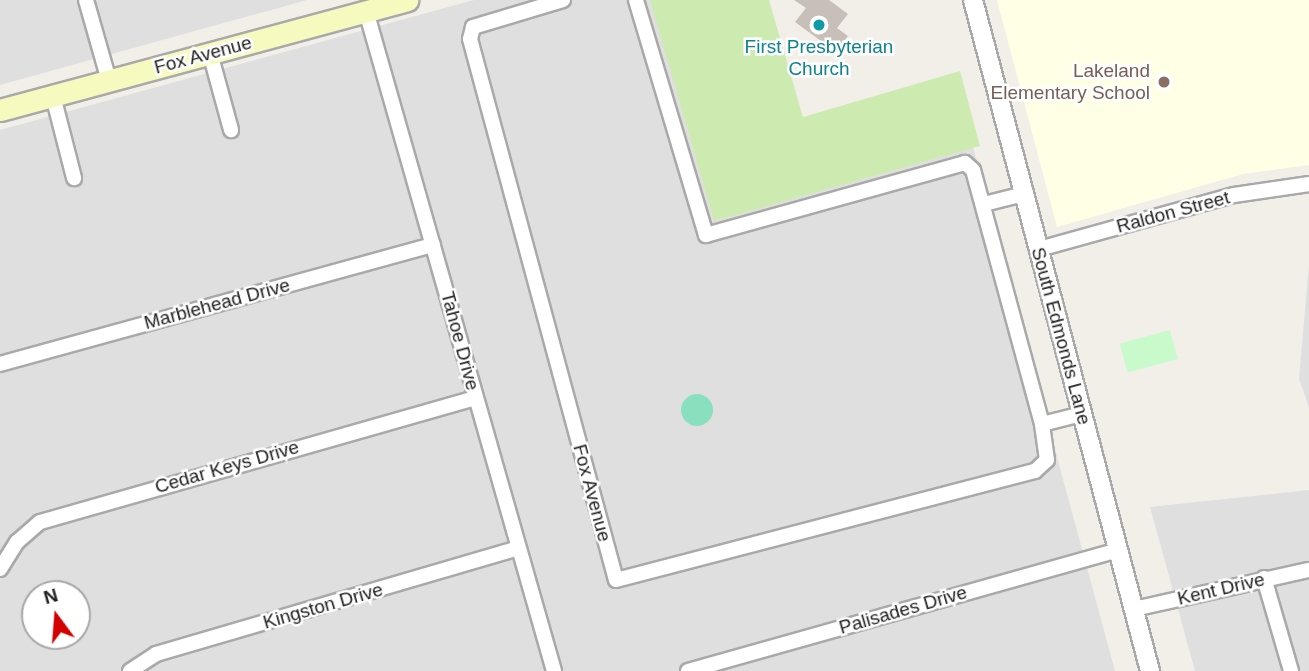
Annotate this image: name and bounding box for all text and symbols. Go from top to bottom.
marker: First Presbyterian Church [811,17,827,33]
street label: Fox Avenue [151,31,255,79]
place label: First Presbyterian Church [745,36,893,80]
place label: Lakeland Elementary School [991,60,1150,104]
marker: Lakeland Elementary School [1156,74,1172,90]
street label: Raldon Street [1114,186,1232,238]
street label: South Edmonds Lane [1026,245,1096,427]
street label: Marblehead Drive [142,274,292,334]
street label: Tahoe Drive [436,289,484,393]
street label: Cedar Keys Drive [152,436,302,498]
street label: Fox Avenue [568,441,616,545]
street label: Kent Drive [1175,568,1267,610]
street label: Kingston Drive [260,578,386,634]
north arrow [21,580,91,650]
street label: Palisades Drive [836,581,970,639]
text: N [41,584,60,608]

